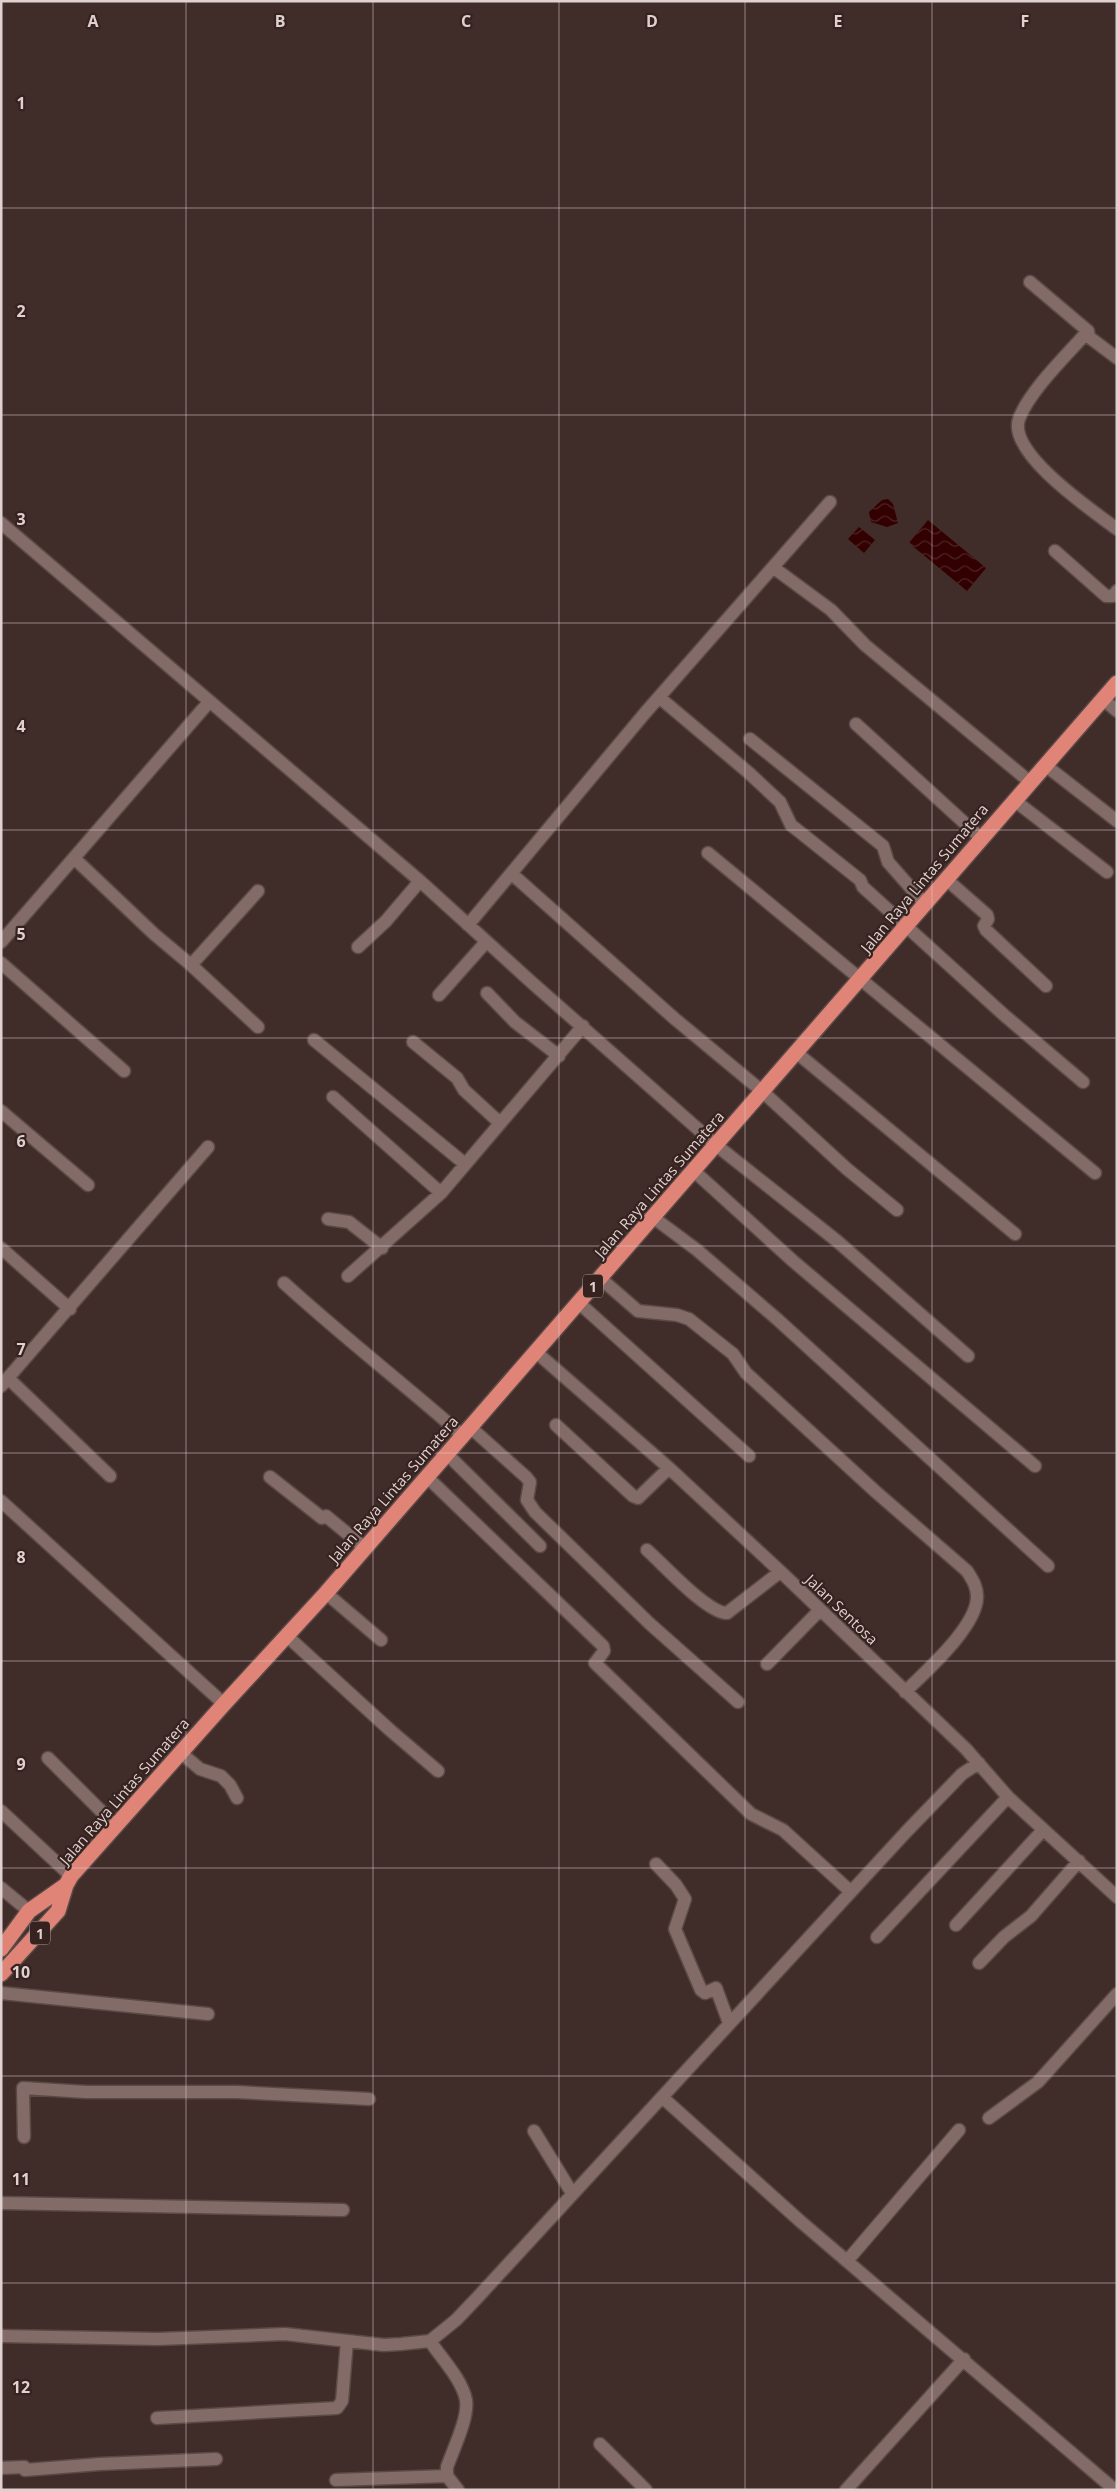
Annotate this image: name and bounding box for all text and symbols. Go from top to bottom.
text: A [87,10,99,32]
text: B [275,10,285,32]
text: C [461,10,471,32]
text: D [646,10,658,32]
text: E [834,10,843,32]
text: F [1021,10,1029,32]
text: 1 [16,92,26,114]
text: 2 [16,300,26,322]
text: 3 [16,508,26,530]
text: 4 [16,715,26,737]
street label: Jalan Raya Lintas Sumatera [855,799,992,958]
text: 5 [16,923,26,945]
street label: Jalan Raya Lintas Sumatera [588,1106,728,1263]
text: 6 [16,1130,26,1152]
road number: 1 [583,1274,603,1298]
text: 7 [16,1338,26,1360]
street label: Jalan Raya Lintas Sumatera [322,1411,462,1568]
text: 8 [16,1546,26,1568]
street label: Jalan Sentosa [800,1568,882,1649]
street label: Jalan Raya Lintas Sumatera [53,1713,193,1870]
text: 9 [16,1753,26,1775]
road number: 1 [30,1922,50,1945]
text: 10 [12,1961,30,1983]
text: 11 [12,2168,30,2190]
text: 12 [12,2376,30,2398]

